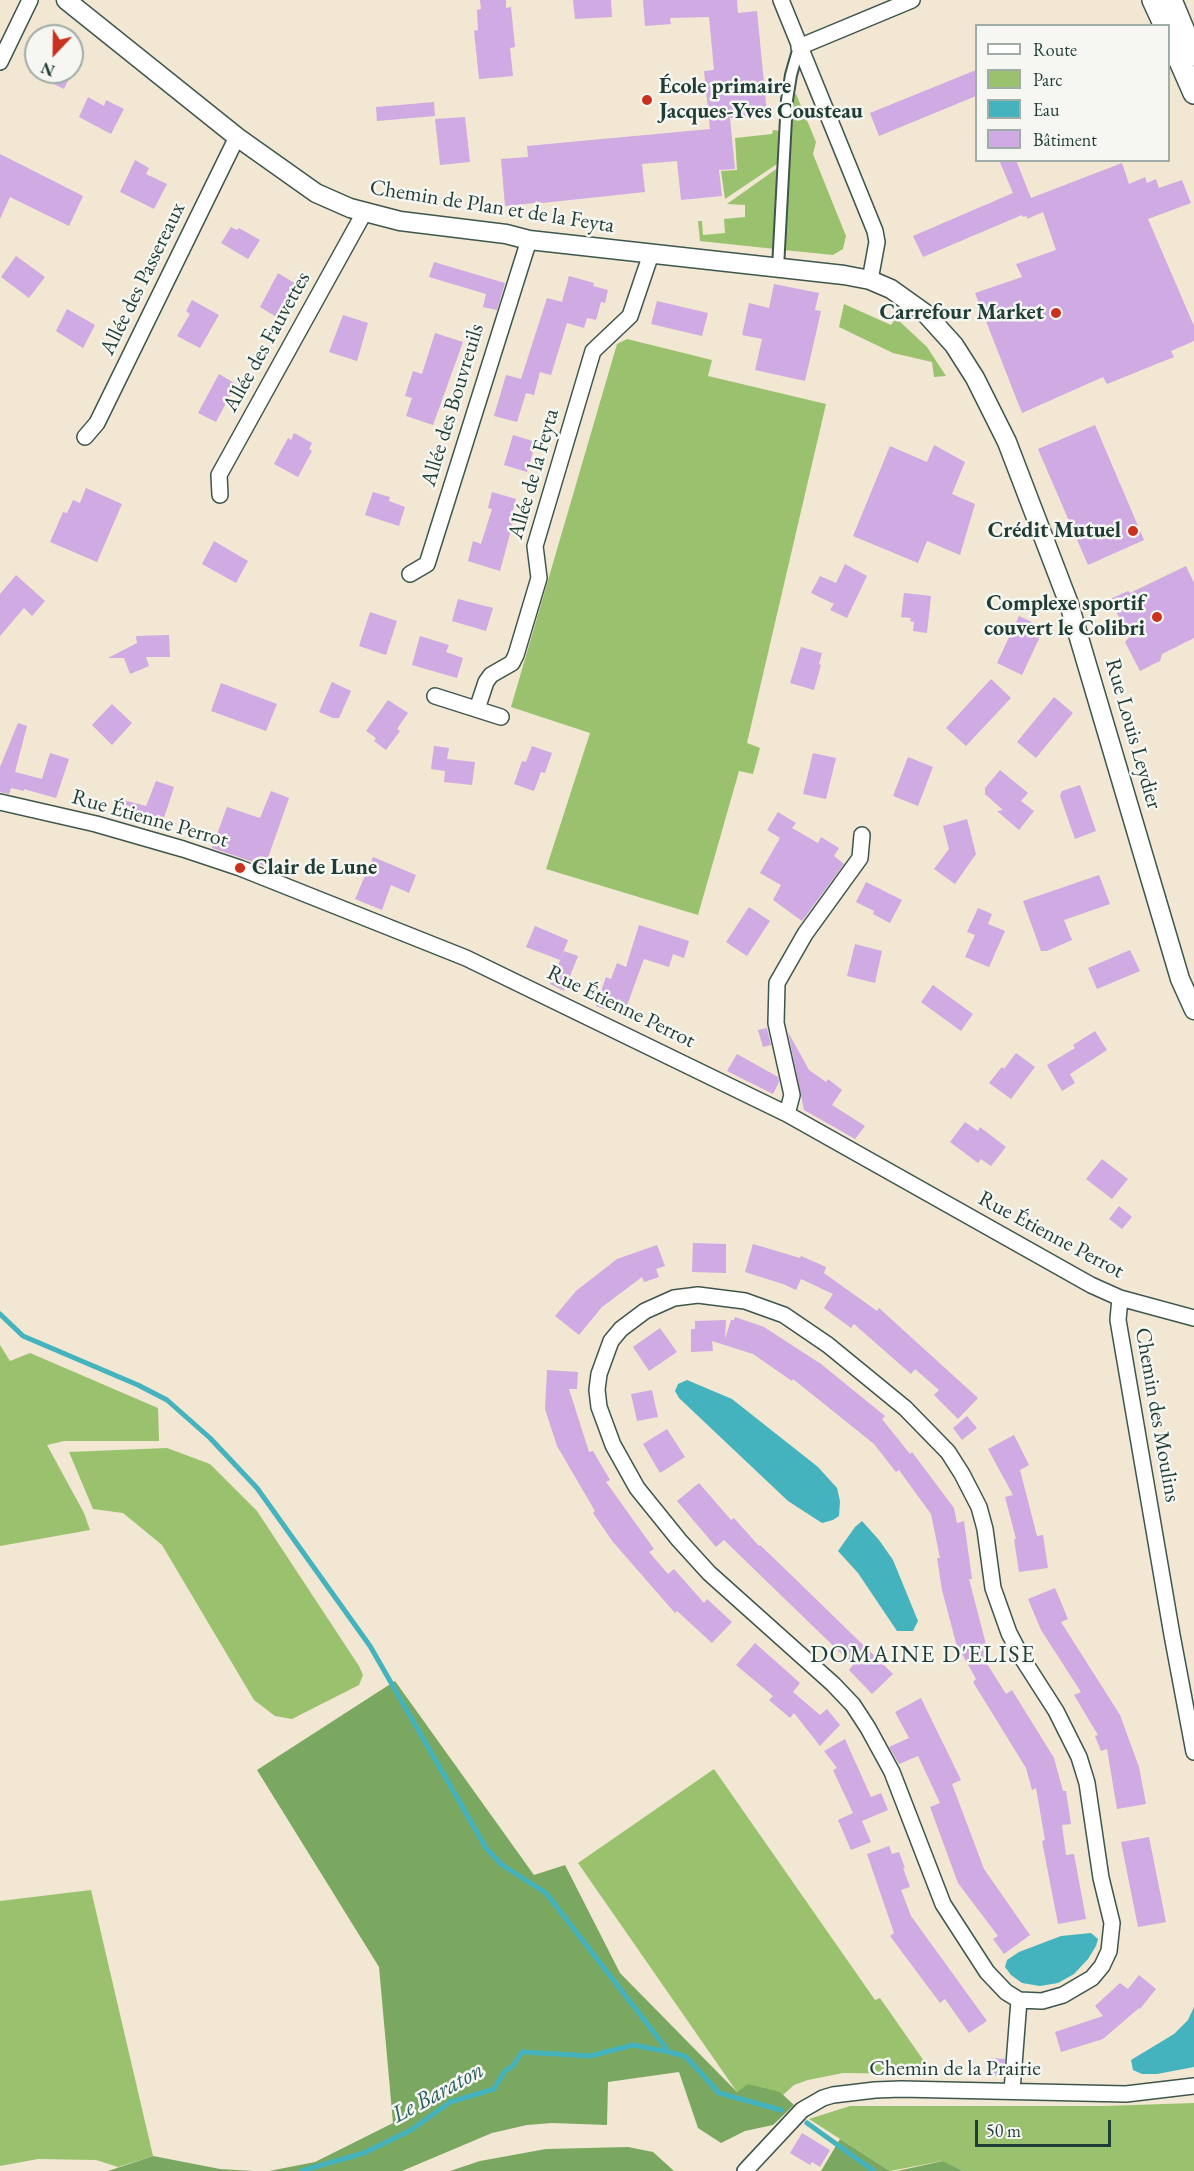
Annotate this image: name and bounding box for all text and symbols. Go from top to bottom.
north arrow [24,24,84,84]
legend [975,24,1170,162]
text: Route [1033,38,1077,61]
text: N [38,57,58,81]
text: Parc [1033,68,1063,91]
place label: École primaire Jacques-Yves Cousteau [659,74,863,125]
marker: École primaire Jacques-Yves Cousteau [640,93,654,107]
text: Eau [1033,98,1059,121]
text: Bâtiment [1033,128,1097,151]
street label: Chemin de Plan et de la Feyta [368,175,616,239]
street label: Allée des Passereaux [95,198,191,360]
street label: Allée des Fauvettes [218,267,316,417]
place label: Carrefour Market [880,300,1044,326]
marker: Carrefour Market [1049,306,1063,320]
street label: Allée des Bouvreuils [416,320,490,490]
street label: Allée de la Feyta [503,406,565,542]
place label: Crédit Mutuel [988,518,1121,544]
marker: Crédit Mutuel [1126,524,1140,538]
place label: Complexe sportif couvert le Colibri [984,591,1145,642]
marker: Complexe sportif couvert le Colibri [1150,610,1164,624]
street label: Rue Louis Leydier [1099,656,1167,812]
street label: Rue Étienne Perrot [69,784,231,854]
place label: Clair de Lune [252,855,377,881]
marker: Clair de Lune [233,861,247,875]
street label: Rue Étienne Perrot [543,960,699,1054]
street label: Rue Étienne Perrot [974,1185,1128,1285]
street label: Chemin des Moulins [1129,1326,1185,1504]
district label: DOMAINE D'ELISE [810,1641,1036,1669]
water label: Le Baraton [387,2056,489,2130]
street label: Chemin de la Prairie [869,2056,1041,2082]
scale bar [978,2108,1114,2146]
text: 50 m [986,2119,1021,2142]

